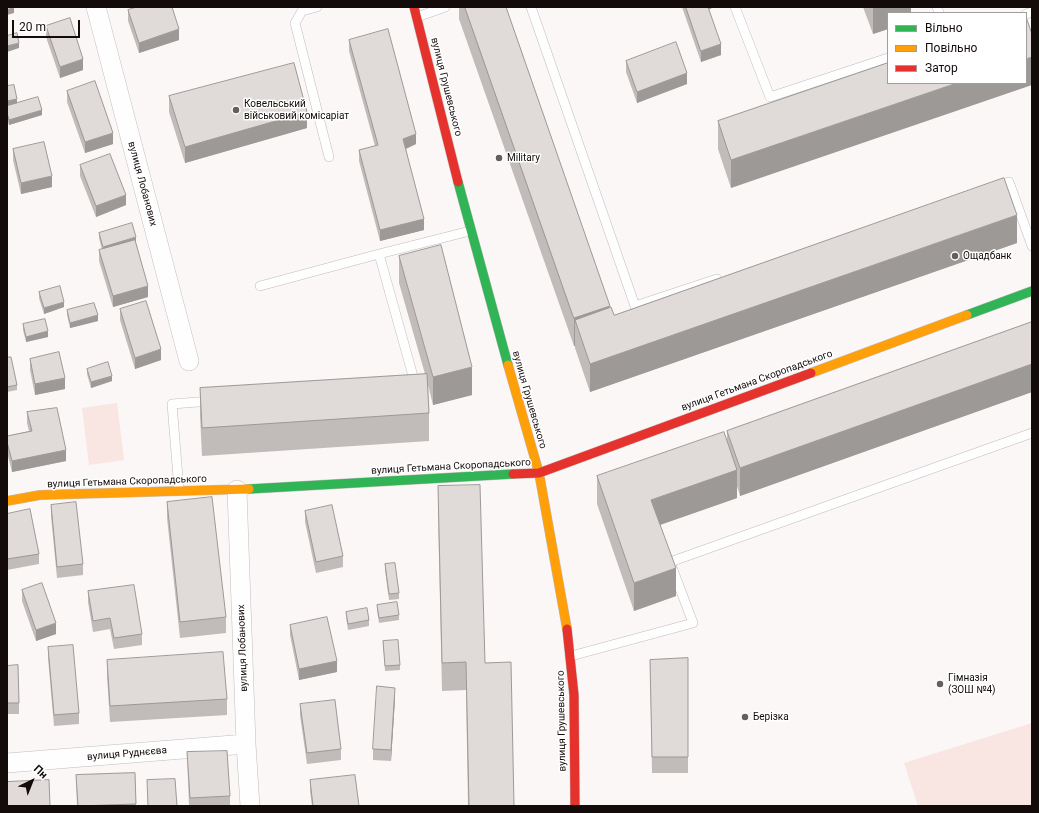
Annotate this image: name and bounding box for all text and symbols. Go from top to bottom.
scale bar [14,12,82,38]
legend [887,12,1027,84]
text: 20 m [19,20,46,34]
text: Вільно [925,21,963,35]
street label: вулиця Грушевського [428,36,464,138]
text: Повільно [925,41,977,55]
text: Затор [925,61,958,75]
place label: Ковельський військовий комісаріат [244,98,349,122]
marker: Ковельський військовий комісаріат [231,105,241,115]
street label: вулиця Лобанових [125,140,159,228]
place label: Military [507,152,540,164]
marker: Military [494,153,504,163]
place label: Ощадбанк [963,250,1012,262]
marker: Ощадбанк [950,251,960,261]
street label: вулиця Гетьмана Скоропадського [680,348,834,414]
street label: вулиця Грушевського [509,350,549,450]
street label: вулиця Гетьмана Скоропадського [371,457,531,477]
street label: вулиця Гетьмана Скоропадського [47,473,207,491]
street label: вулиця Лобанових [235,604,251,692]
street label: вулиця Грушевського [555,670,569,772]
place label: Гімназія (ЗОШ №4) [948,672,996,696]
marker: Гімназія (ЗОШ №4) [935,679,945,689]
place label: Берізка [753,711,789,723]
marker: Берізка [740,712,750,722]
street label: вулиця Руднєєва [86,745,168,763]
north arrow [12,761,52,801]
text: Пн [31,762,50,781]

